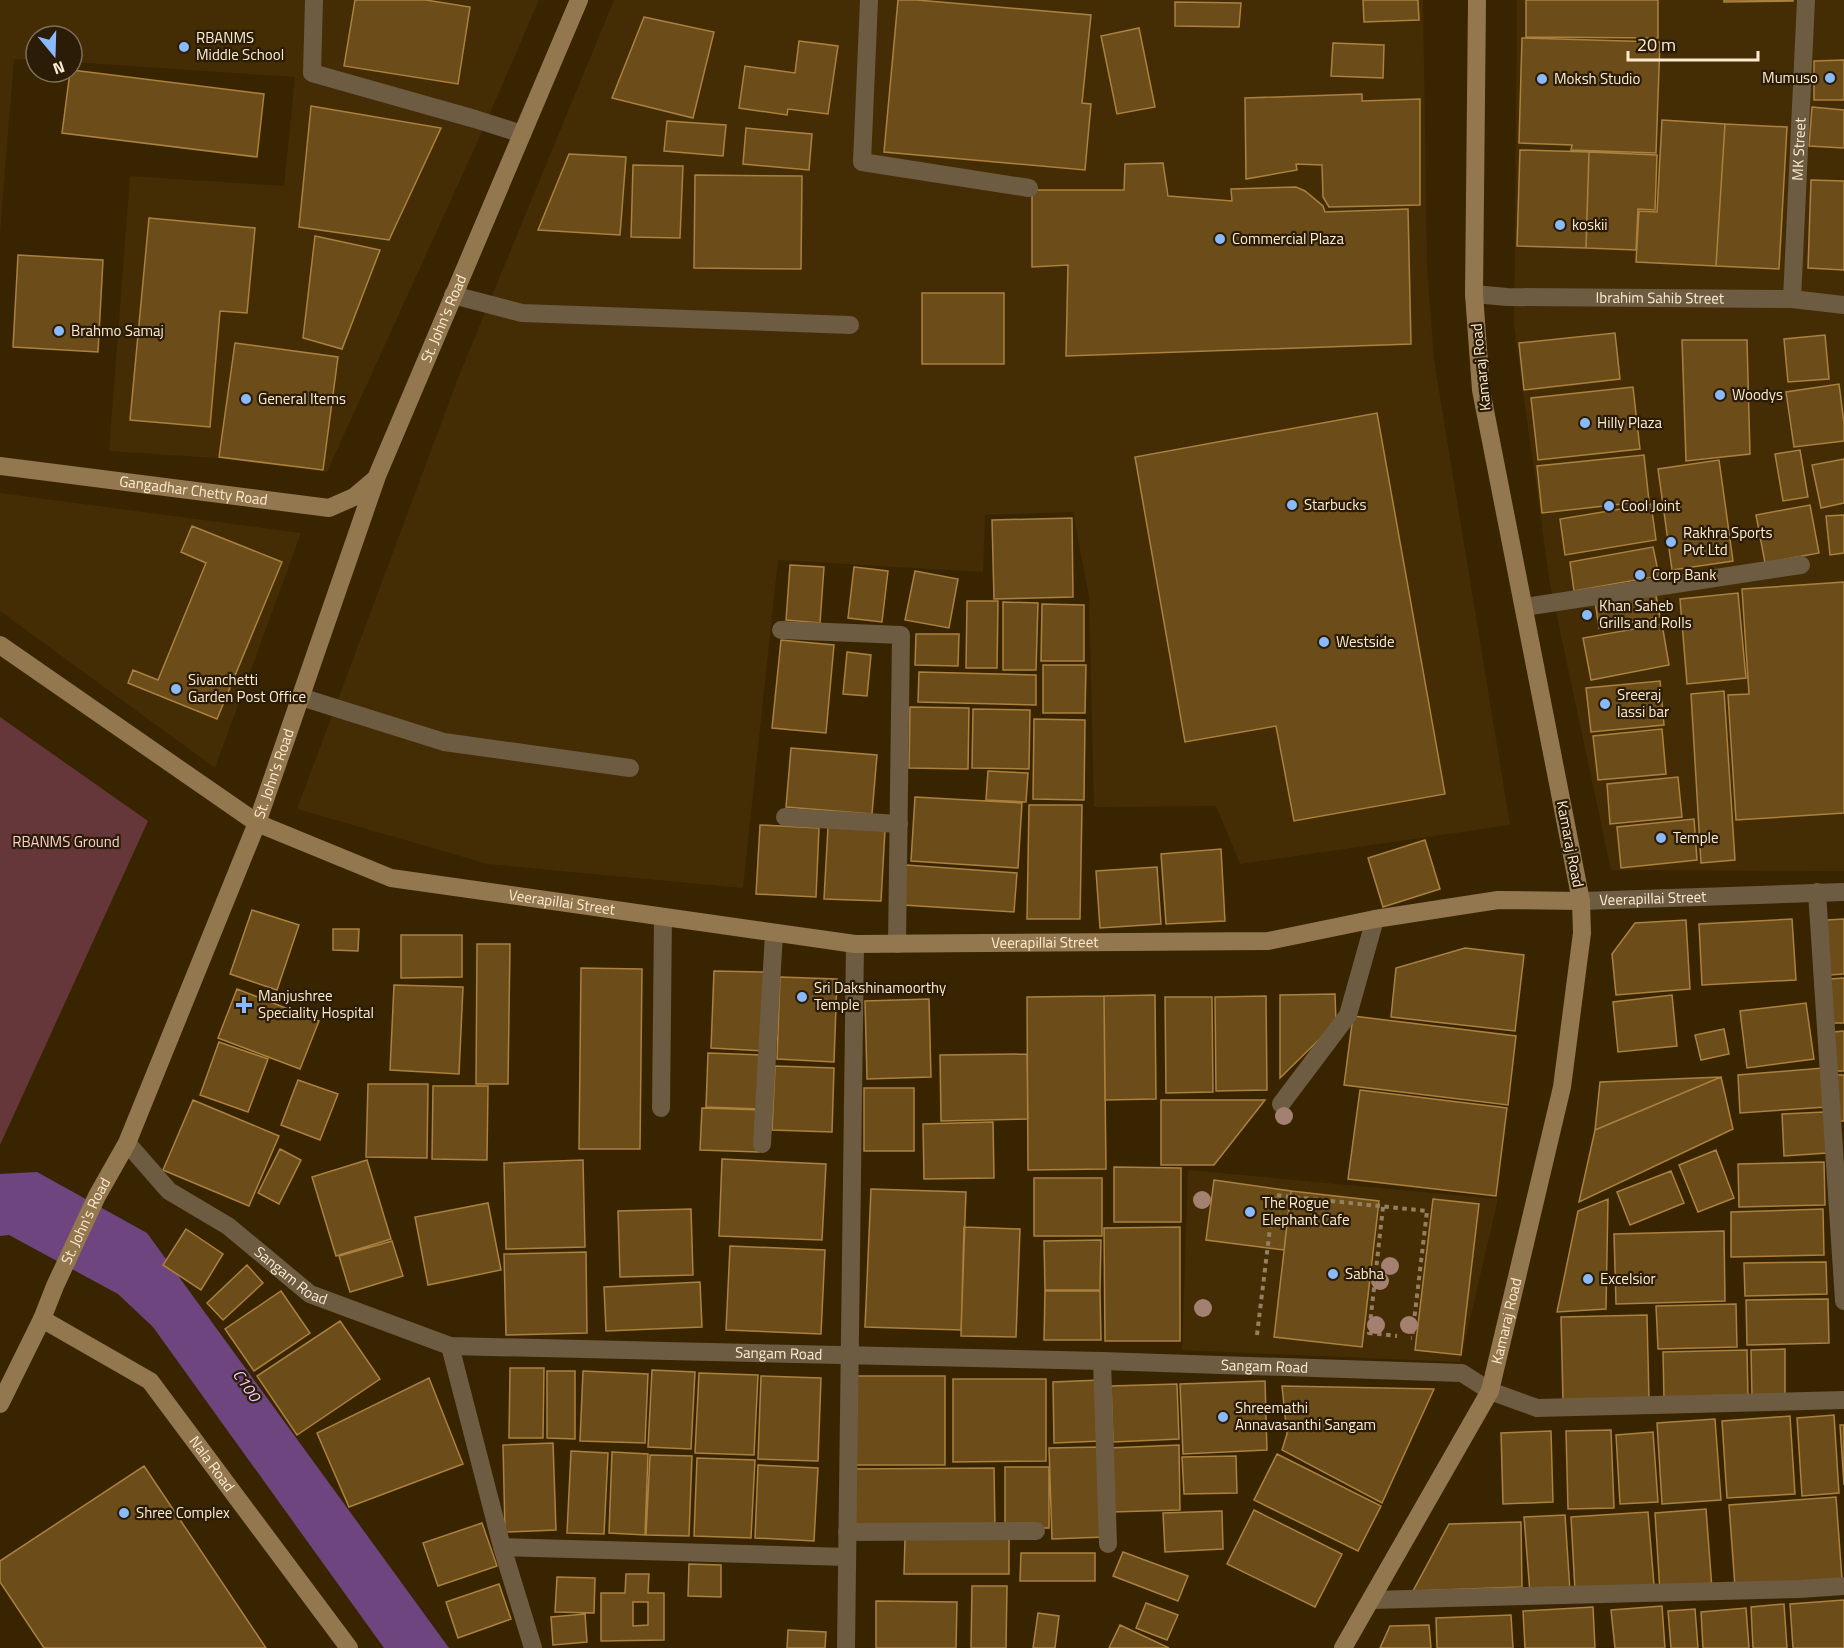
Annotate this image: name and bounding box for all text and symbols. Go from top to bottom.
north arrow [24,24,84,84]
scale bar [1628,24,1758,62]
place label: RBANMS Middle School [196,26,284,66]
text: 20 m [1637,31,1676,58]
marker: RBANMS Middle School [177,40,191,54]
text: N [50,55,68,81]
place label: Mumuso [1762,66,1818,89]
place label: Moksh Studio [1554,67,1640,90]
marker: Mumuso [1823,71,1837,85]
marker: Moksh Studio [1535,72,1549,86]
street label: MK Street [1786,116,1812,181]
place label: koskii [1572,213,1608,236]
marker: koskii [1553,218,1567,232]
place label: Commercial Plaza [1232,227,1344,250]
marker: Commercial Plaza [1213,232,1227,246]
street label: St. John's Road [414,271,472,366]
street label: Ibrahim Sahib Street [1596,286,1725,310]
place label: Brahmo Samaj [71,319,164,342]
street label: Kamaraj Road [1464,322,1497,412]
marker: Brahmo Samaj [52,324,66,338]
place label: Woodys [1732,383,1783,406]
place label: General Items [258,387,346,410]
marker: Woodys [1713,388,1727,402]
marker: General Items [239,392,253,406]
place label: Hilly Plaza [1597,411,1663,434]
marker: Hilly Plaza [1578,416,1592,430]
street label: Gangadhar Chetty Road [118,469,269,511]
place label: Starbucks [1304,493,1367,516]
place label: Cool Joint [1621,494,1681,517]
marker: Starbucks [1285,498,1299,512]
marker: Cool Joint [1602,499,1616,513]
place label: Rakhra Sports Pvt Ltd [1683,521,1772,561]
marker: Rakhra Sports Pvt Ltd [1664,535,1678,549]
place label: Corp Bank [1652,563,1716,586]
marker: Corp Bank [1633,568,1647,582]
place label: Khan Saheb Grills and Rolls [1599,594,1692,634]
marker: Khan Saheb Grills and Rolls [1580,608,1594,622]
place label: Westside [1336,630,1395,653]
marker: Westside [1317,635,1331,649]
place label: Sivanchetti Garden Post Office [188,668,306,708]
marker: Sivanchetti Garden Post Office [169,682,183,696]
place label: Sreeraj lassi bar [1617,683,1669,723]
marker: Sreeraj lassi bar [1598,697,1612,711]
street label: St. John's Road [247,726,300,822]
street label: Kamaraj Road [1551,799,1590,889]
place label: Temple [1673,826,1719,849]
park label: RBANMS Ground [12,830,120,853]
marker: Temple [1654,831,1668,845]
street label: Veerapillai Street [507,883,617,921]
street label: Veerapillai Street [1599,885,1708,911]
street label: Veerapillai Street [991,930,1099,954]
place label: Sri Dakshinamoorthy Temple [814,976,946,1016]
place label: Manjushree Speciality Hospital [258,984,374,1024]
marker: Sri Dakshinamoorthy Temple [795,990,809,1004]
marker: Manjushree Speciality Hospital [235,996,253,1014]
street label: St. John's Road [55,1173,116,1268]
place label: The Rogue Elephant Cafe [1262,1191,1349,1231]
marker: The Rogue Elephant Cafe [1243,1205,1257,1219]
street label: Sangam Road [249,1240,331,1310]
place label: Sabha [1345,1262,1385,1285]
marker: Sabha [1326,1267,1340,1281]
place label: Excelsior [1600,1267,1656,1290]
marker: Excelsior [1581,1272,1595,1286]
street label: Kamaraj Road [1485,1275,1527,1366]
street label: Sangam Road [735,1341,823,1366]
street label: Sangam Road [1220,1353,1309,1379]
water label: C100 [227,1364,267,1407]
place label: Shreemathi Annavasanthi Sangam [1235,1396,1376,1436]
marker: Shreemathi Annavasanthi Sangam [1216,1410,1230,1424]
street label: Nala Road [184,1431,241,1496]
place label: Shree Complex [136,1501,230,1524]
marker: Shree Complex [117,1506,131,1520]

